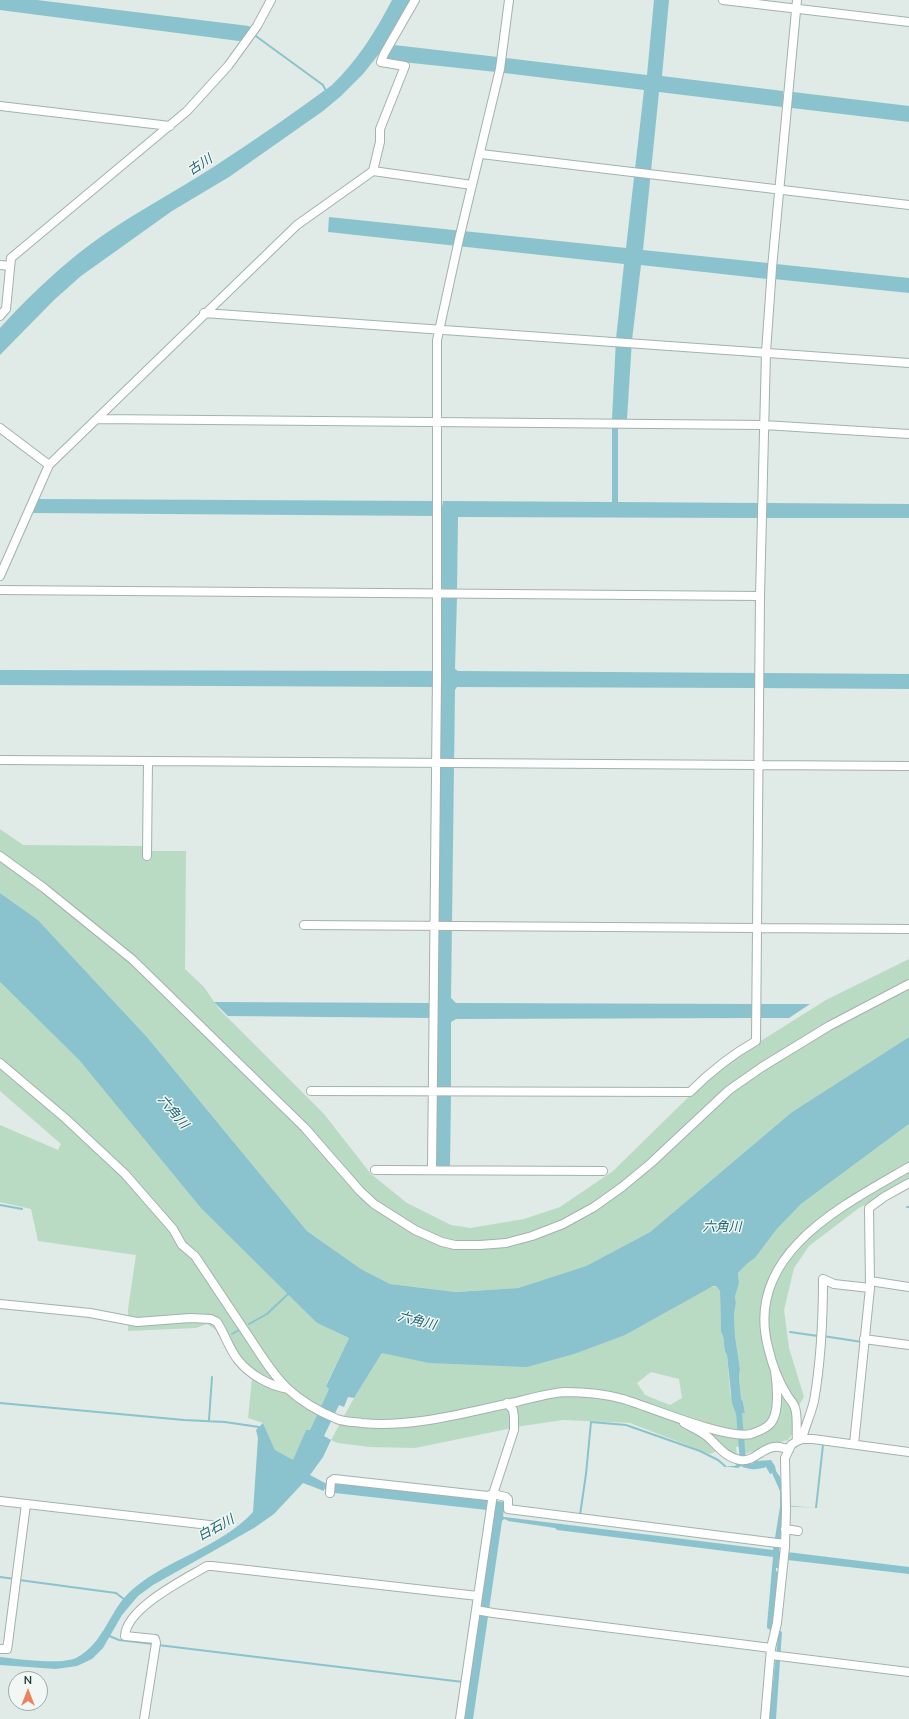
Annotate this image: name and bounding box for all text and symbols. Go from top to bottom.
water label: 古川 [185,151,215,179]
water label: 六角川 [154,1092,192,1132]
water label: 六角川 [703,1219,741,1235]
water label: 六角川 [396,1309,438,1333]
water label: 白石川 [195,1512,237,1544]
north arrow [8,1671,48,1711]
text: N [24,1673,32,1687]

